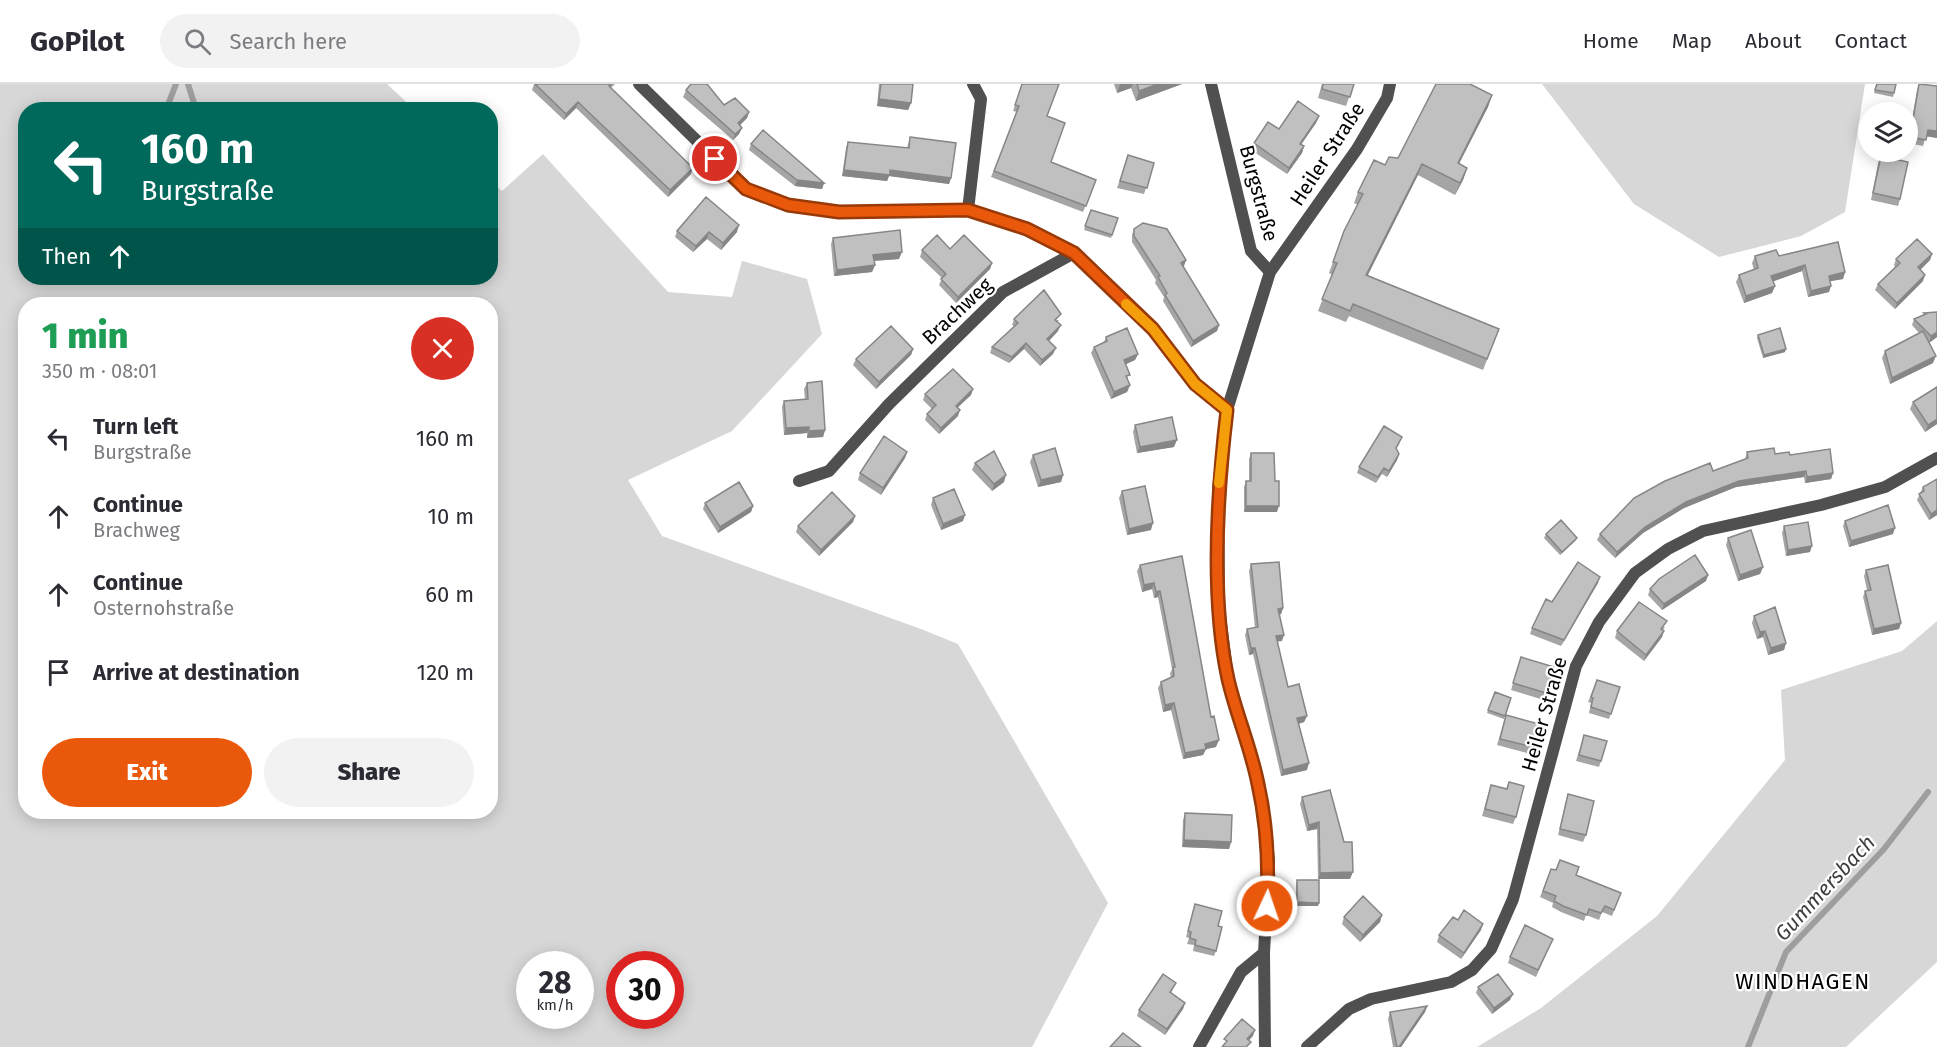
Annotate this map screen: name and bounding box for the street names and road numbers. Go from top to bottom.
street label: Heiler Straße [1285,98,1369,210]
street label: Burgstraße [1235,142,1283,244]
street label: Brachweg [917,272,997,349]
street label: Heiler Straße [1516,654,1572,774]

